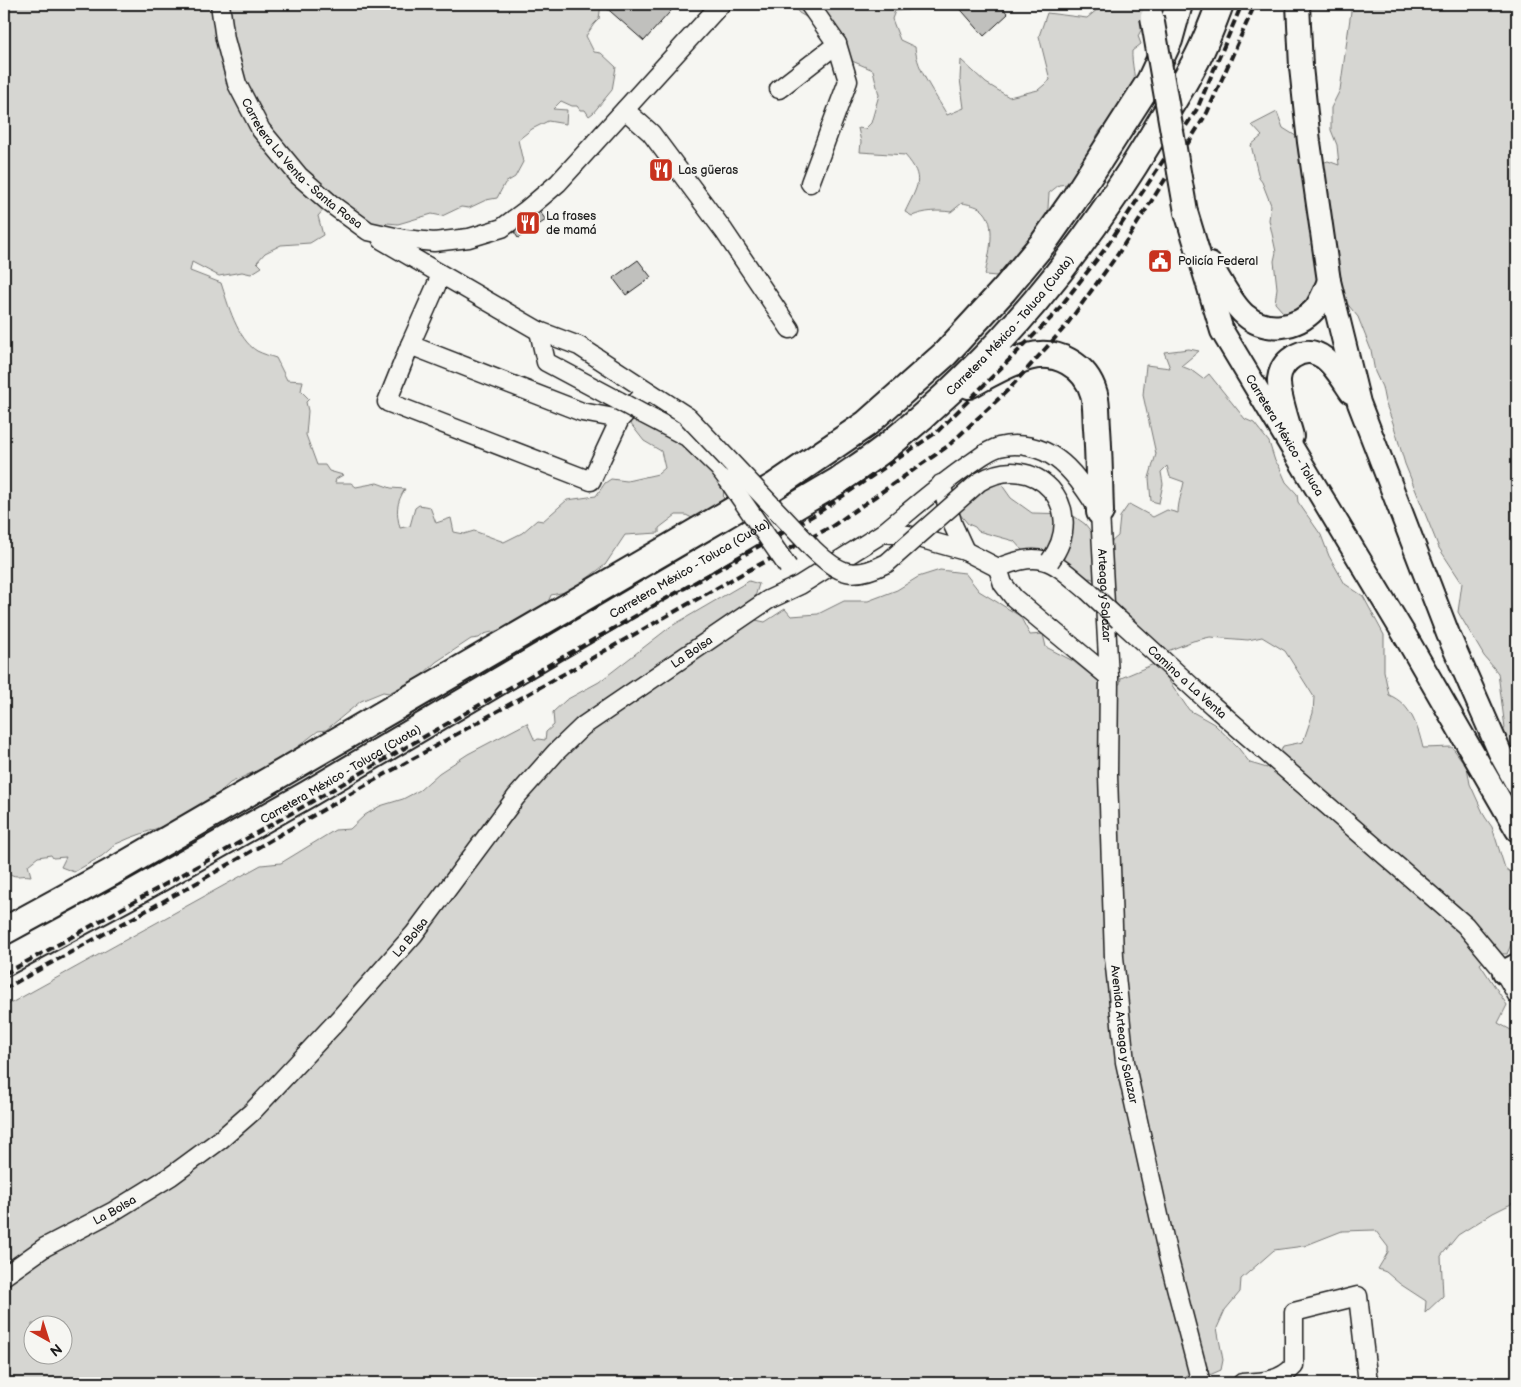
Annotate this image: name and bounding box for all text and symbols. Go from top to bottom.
street label: Carretera La Venta - Santa Rosa [238,96,366,232]
restaurant icon: Las güeras [648,157,674,183]
place label: Las güeras [678,163,738,178]
place label: La frases de mamá [546,209,597,238]
restaurant icon: La frases de mamá [515,210,541,236]
public building icon: Policía Federal [1147,248,1173,274]
street label: Carretera México - Toluca (Cuota) [943,253,1077,399]
place label: Policía Federal [1178,254,1258,269]
street label: Carretera México - Toluca [1242,372,1327,499]
street label: Carretera México - Toluca (Cuota) [607,516,772,622]
street label: Arteaga y Salazar [1095,548,1115,643]
street label: La Bolsa [668,632,716,671]
street label: Camino a La Venta [1144,642,1230,722]
street label: Carretera México - Toluca (Cuota) [258,721,424,827]
street label: La Bolsa [390,914,431,960]
street label: Avenida Arteaga y Salazar [1107,964,1142,1106]
street label: La Bolsa [91,1192,139,1228]
north arrow [22,1314,72,1364]
text: N [46,1340,65,1360]

